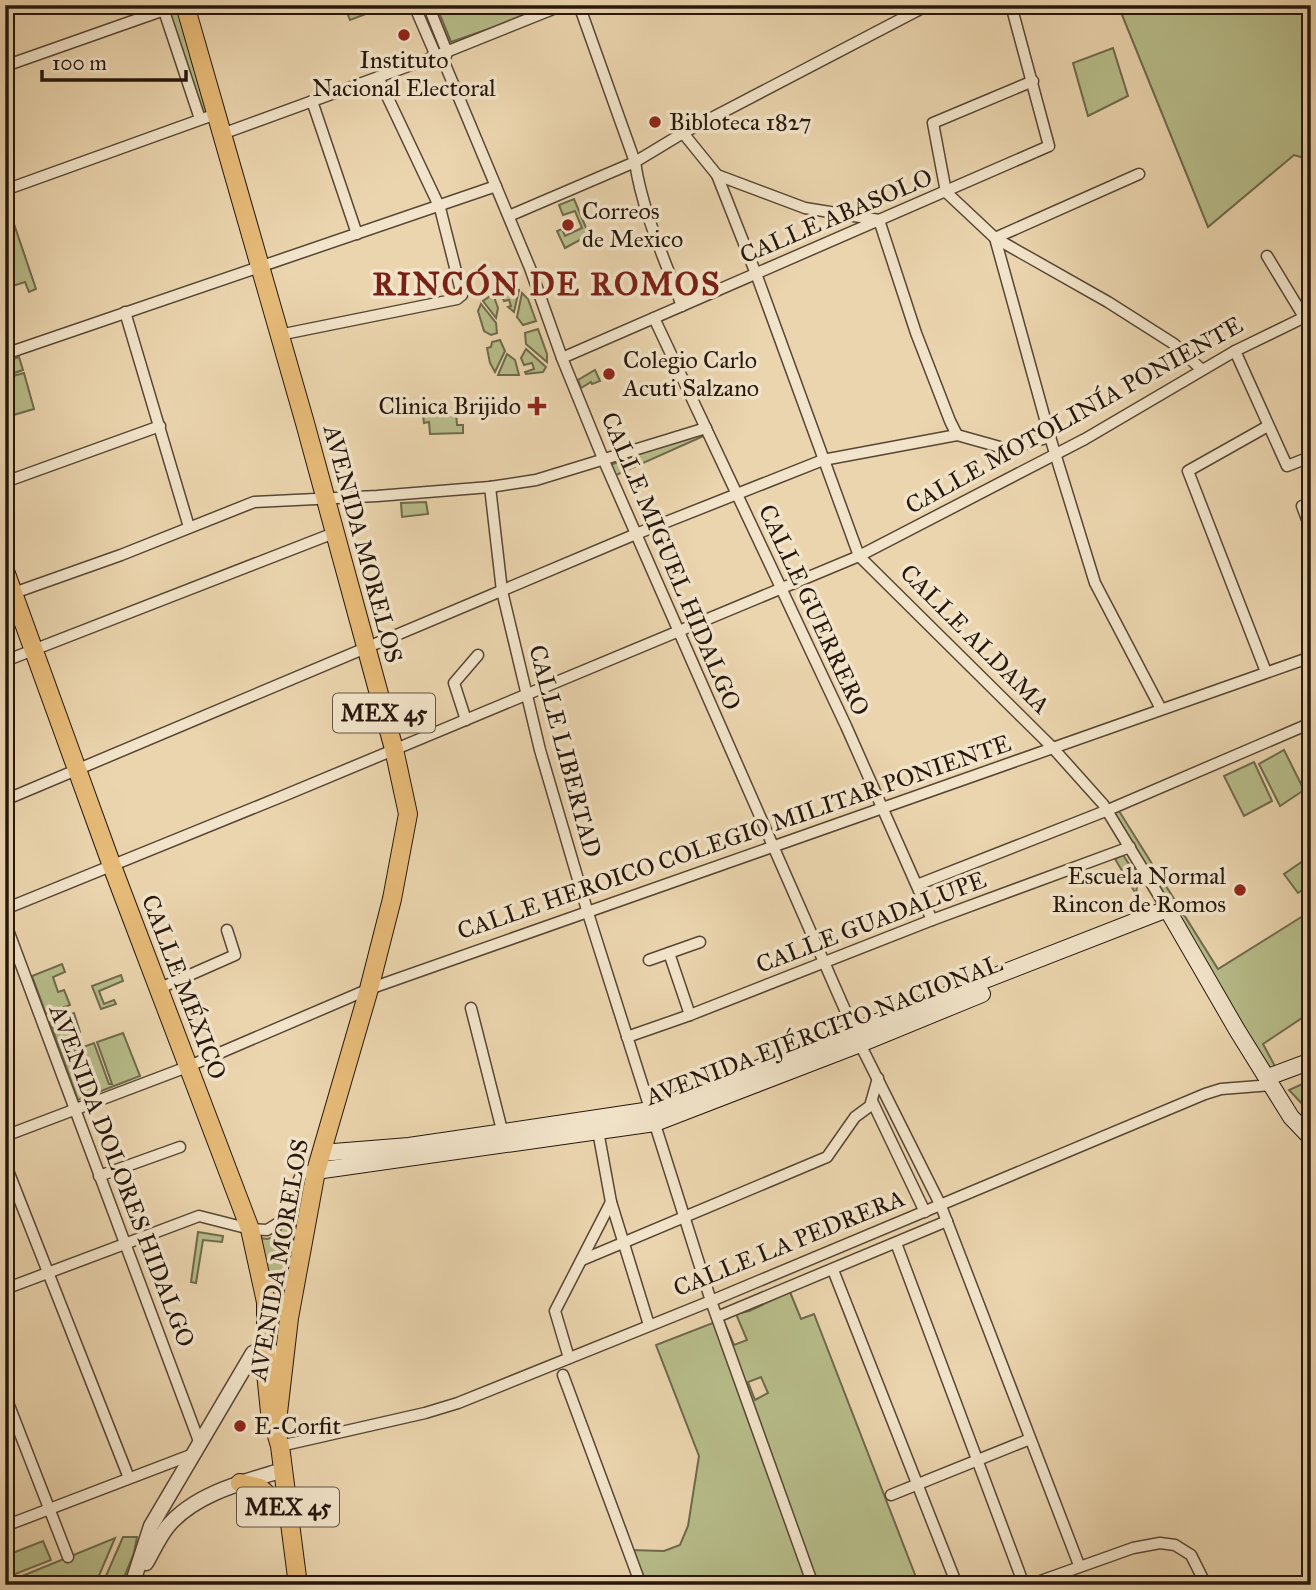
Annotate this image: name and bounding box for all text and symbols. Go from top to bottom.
marker: Instituto Nacional Electoral [396,27,412,43]
scale bar [42,38,186,82]
place label: Instituto Nacional Electoral [312,45,496,103]
text: 100 m [52,50,107,76]
place label: Bibloteca 1827 [669,107,812,137]
marker: Bibloteca 1827 [647,114,663,130]
street label: CALLE ABASOLO [735,162,937,270]
place label: Correos de Mexico [582,196,683,254]
marker: Correos de Mexico [560,217,576,233]
district label: RINCÓN DE ROMOS [373,263,721,304]
street label: CALLE MOTOLINÍA PONIENTE [900,309,1248,521]
place label: Colegio Carlo Acuti Salzano [622,345,759,403]
marker: Colegio Carlo Acuti Salzano [601,366,617,382]
place label: Clinica Brijido [379,391,521,421]
marker: Clinica Brijido [527,396,547,416]
street label: CALLE MIGUEL HIDALGO [595,407,747,715]
street label: AVENIDA MORELOS [317,421,409,666]
street label: CALLE GUERRERO [752,500,876,720]
street label: CALLE ALDAMA [894,558,1056,720]
street label: CALLE LIBERTAD [522,641,608,861]
road number: MEX 45 [333,694,435,733]
street label: CALLE HEROICO COLEGIO MILITAR PONIENTE [453,728,1015,946]
place label: Escuela Normal Rincon de Romos [1052,861,1227,919]
street label: CALLE GUADALUPE [752,864,990,980]
marker: Escuela Normal Rincon de Romos [1232,882,1248,898]
street label: CALLE MÉXICO [135,890,233,1084]
street label: AVENIDA EJÉRCITO NACIONAL [640,948,1007,1112]
street label: AVENIDA DOLORES HIDALGO [42,1000,201,1351]
street label: AVENIDA MORELOS [243,1137,315,1384]
street label: CALLE LA PEDRERA [669,1183,909,1303]
place label: E-Corfit [254,1411,342,1441]
marker: E-Corfit [232,1418,248,1434]
road number: MEX 45 [237,1488,339,1526]

